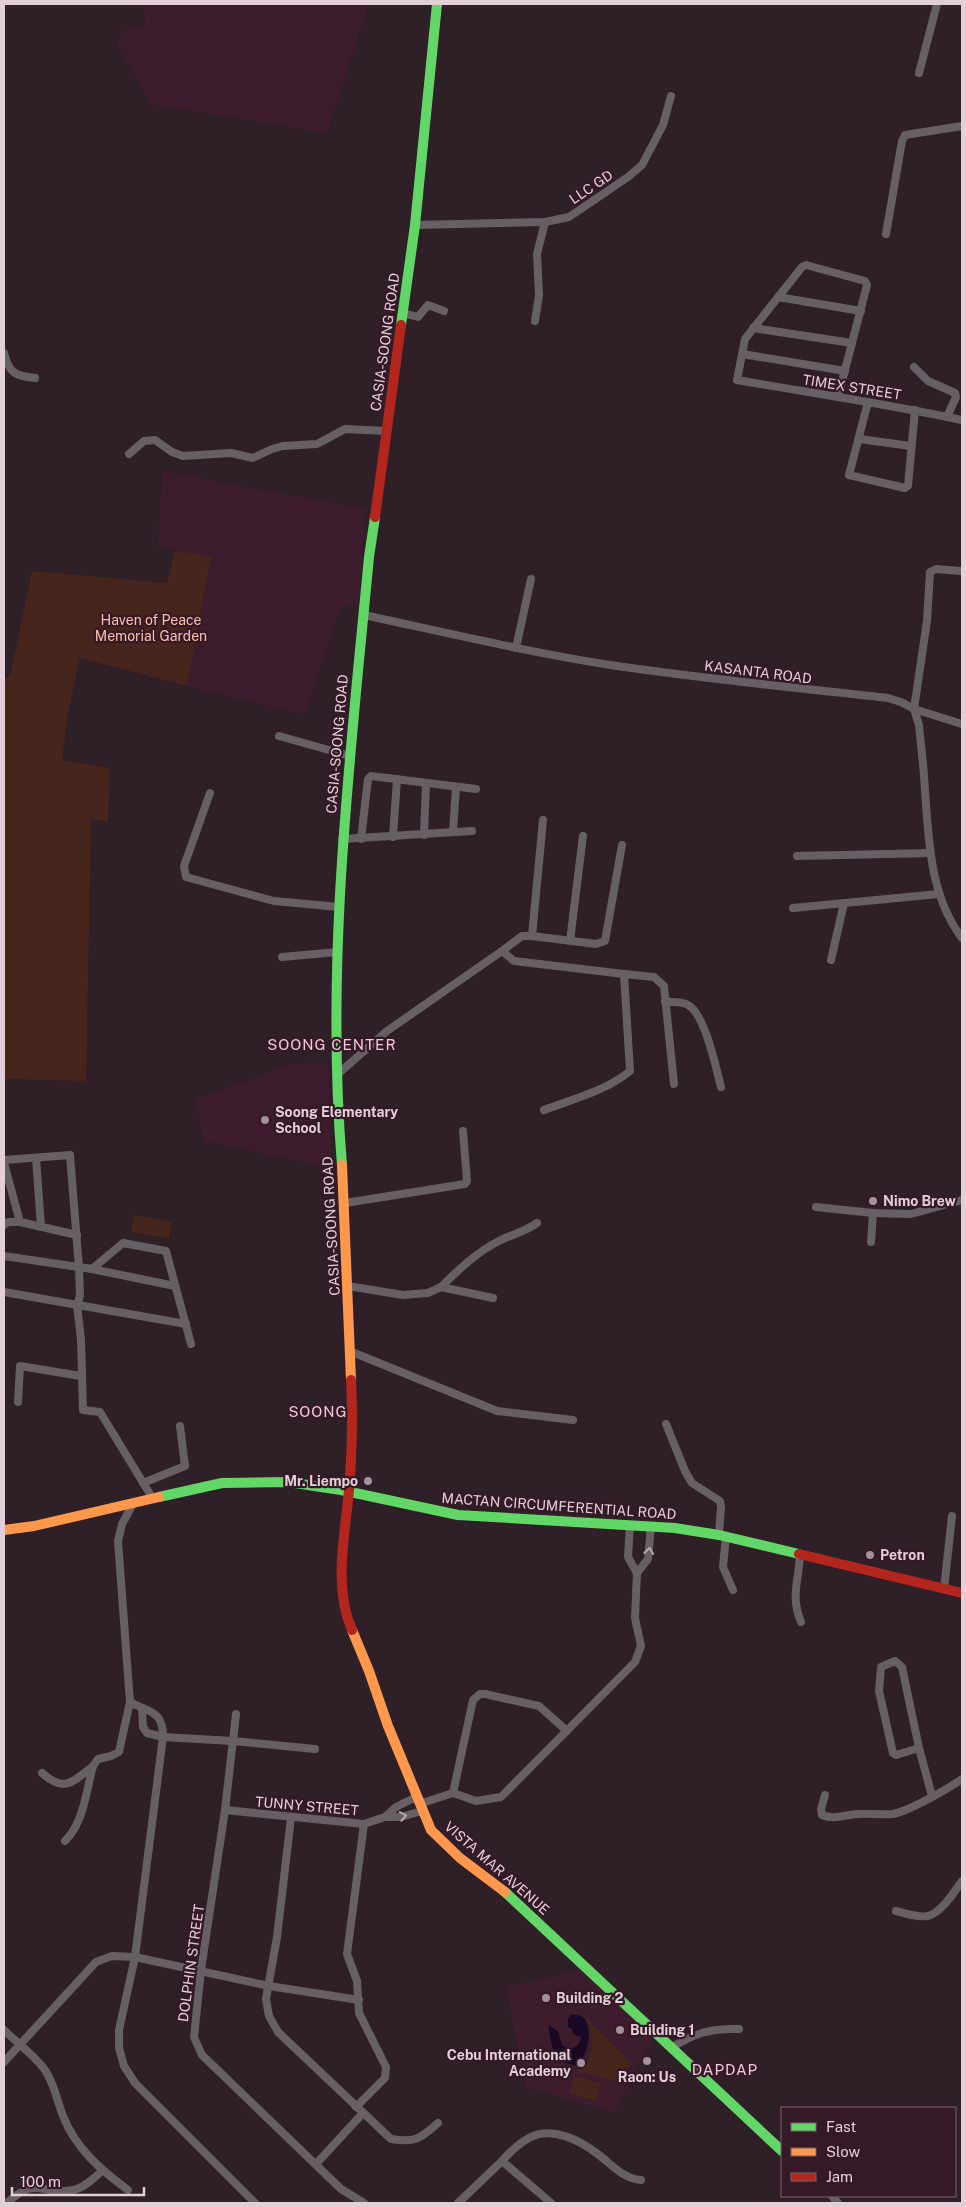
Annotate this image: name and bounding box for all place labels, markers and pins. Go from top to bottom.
place label: Soong Elementary School [275,1104,398,1136]
marker: Soong Elementary School [259,1114,271,1126]
place label: Nimo Brew [883,1193,956,1209]
marker: Nimo Brew [867,1195,879,1207]
place label: Mr. Liempo [284,1473,358,1489]
marker: Mr. Liempo [362,1475,374,1487]
place label: Petron [880,1547,925,1563]
marker: Petron [864,1549,876,1561]
place label: Building 2 [556,1990,624,2006]
marker: Building 2 [540,1992,552,2004]
place label: Building 1 [630,2022,695,2038]
marker: Building 1 [614,2024,626,2036]
place label: Cebu International Academy [447,2047,571,2079]
marker: Raon: Us [641,2055,653,2067]
marker: Cebu International Academy [575,2057,587,2069]
place label: Raon: Us [618,2069,676,2085]

